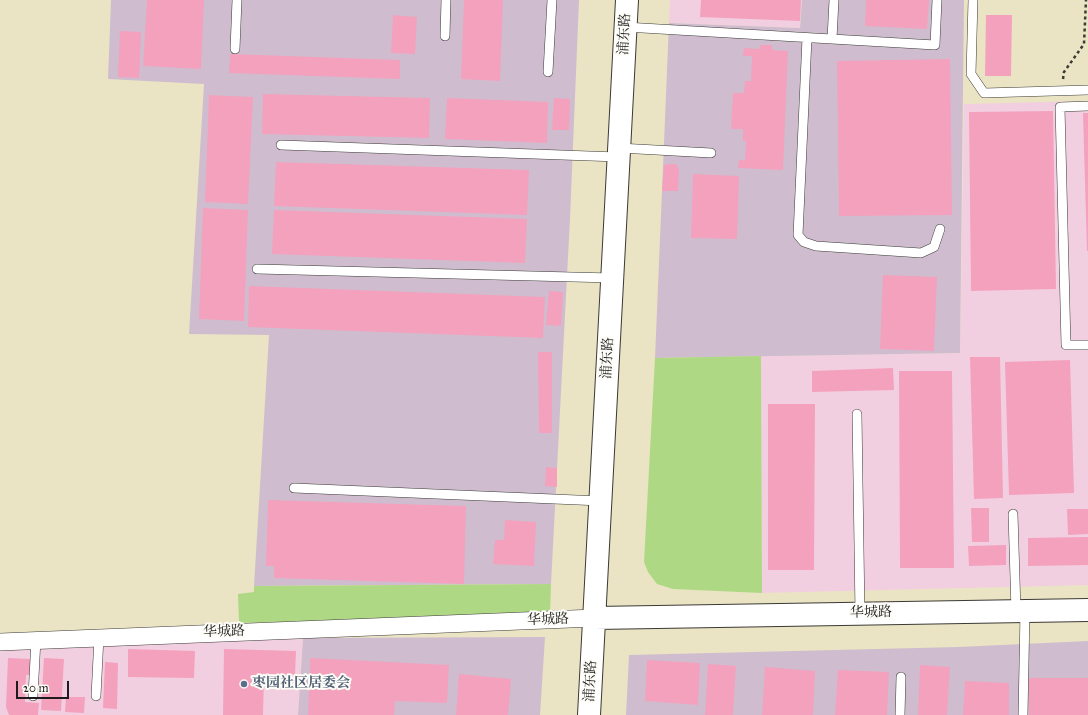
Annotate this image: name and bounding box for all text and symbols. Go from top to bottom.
street label: 浦东路 [616,13,634,55]
street label: 浦东路 [599,337,617,379]
street label: 华城路 [850,604,892,622]
street label: 华城路 [527,611,569,629]
street label: 华城路 [203,623,245,641]
street label: 浦东路 [582,660,600,702]
scale bar [18,673,71,699]
place label: 枣园社区居委会 [252,676,350,692]
marker: 枣园社区居委会 [239,679,249,689]
text: 20 m [23,681,49,695]

